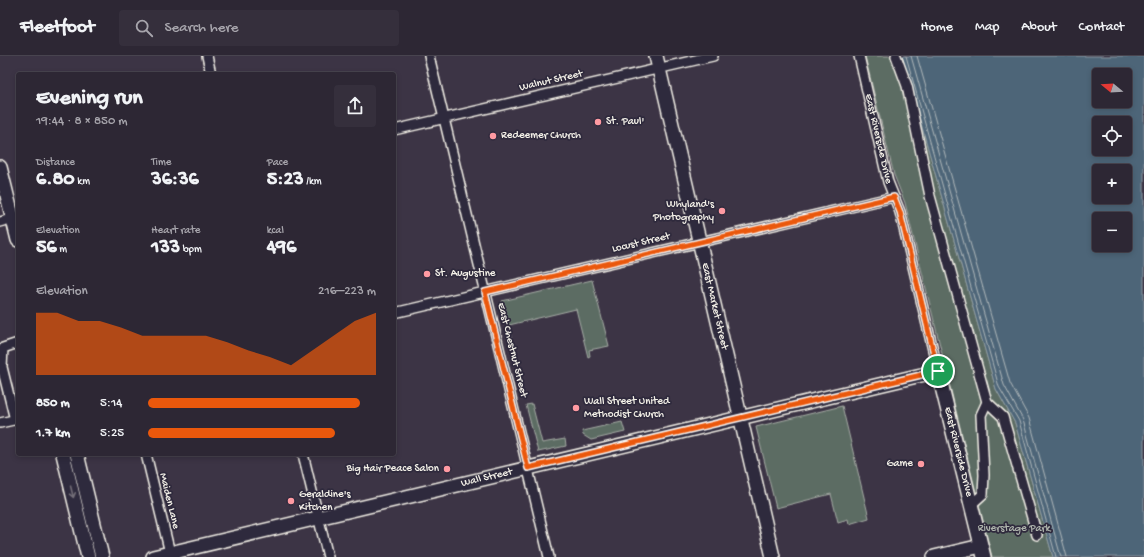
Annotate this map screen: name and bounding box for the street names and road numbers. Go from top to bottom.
street label: Walnut Street [518,68,585,94]
street label: East Riverside Drive [862,93,894,185]
street label: Locust Street [611,230,673,255]
street label: East Market Street [698,262,731,352]
street label: East Chestnut Street [494,301,530,400]
street label: East Riverside Drive [941,406,975,498]
street label: Wall Street [460,466,515,490]
street label: Maiden Lane [156,472,182,530]

